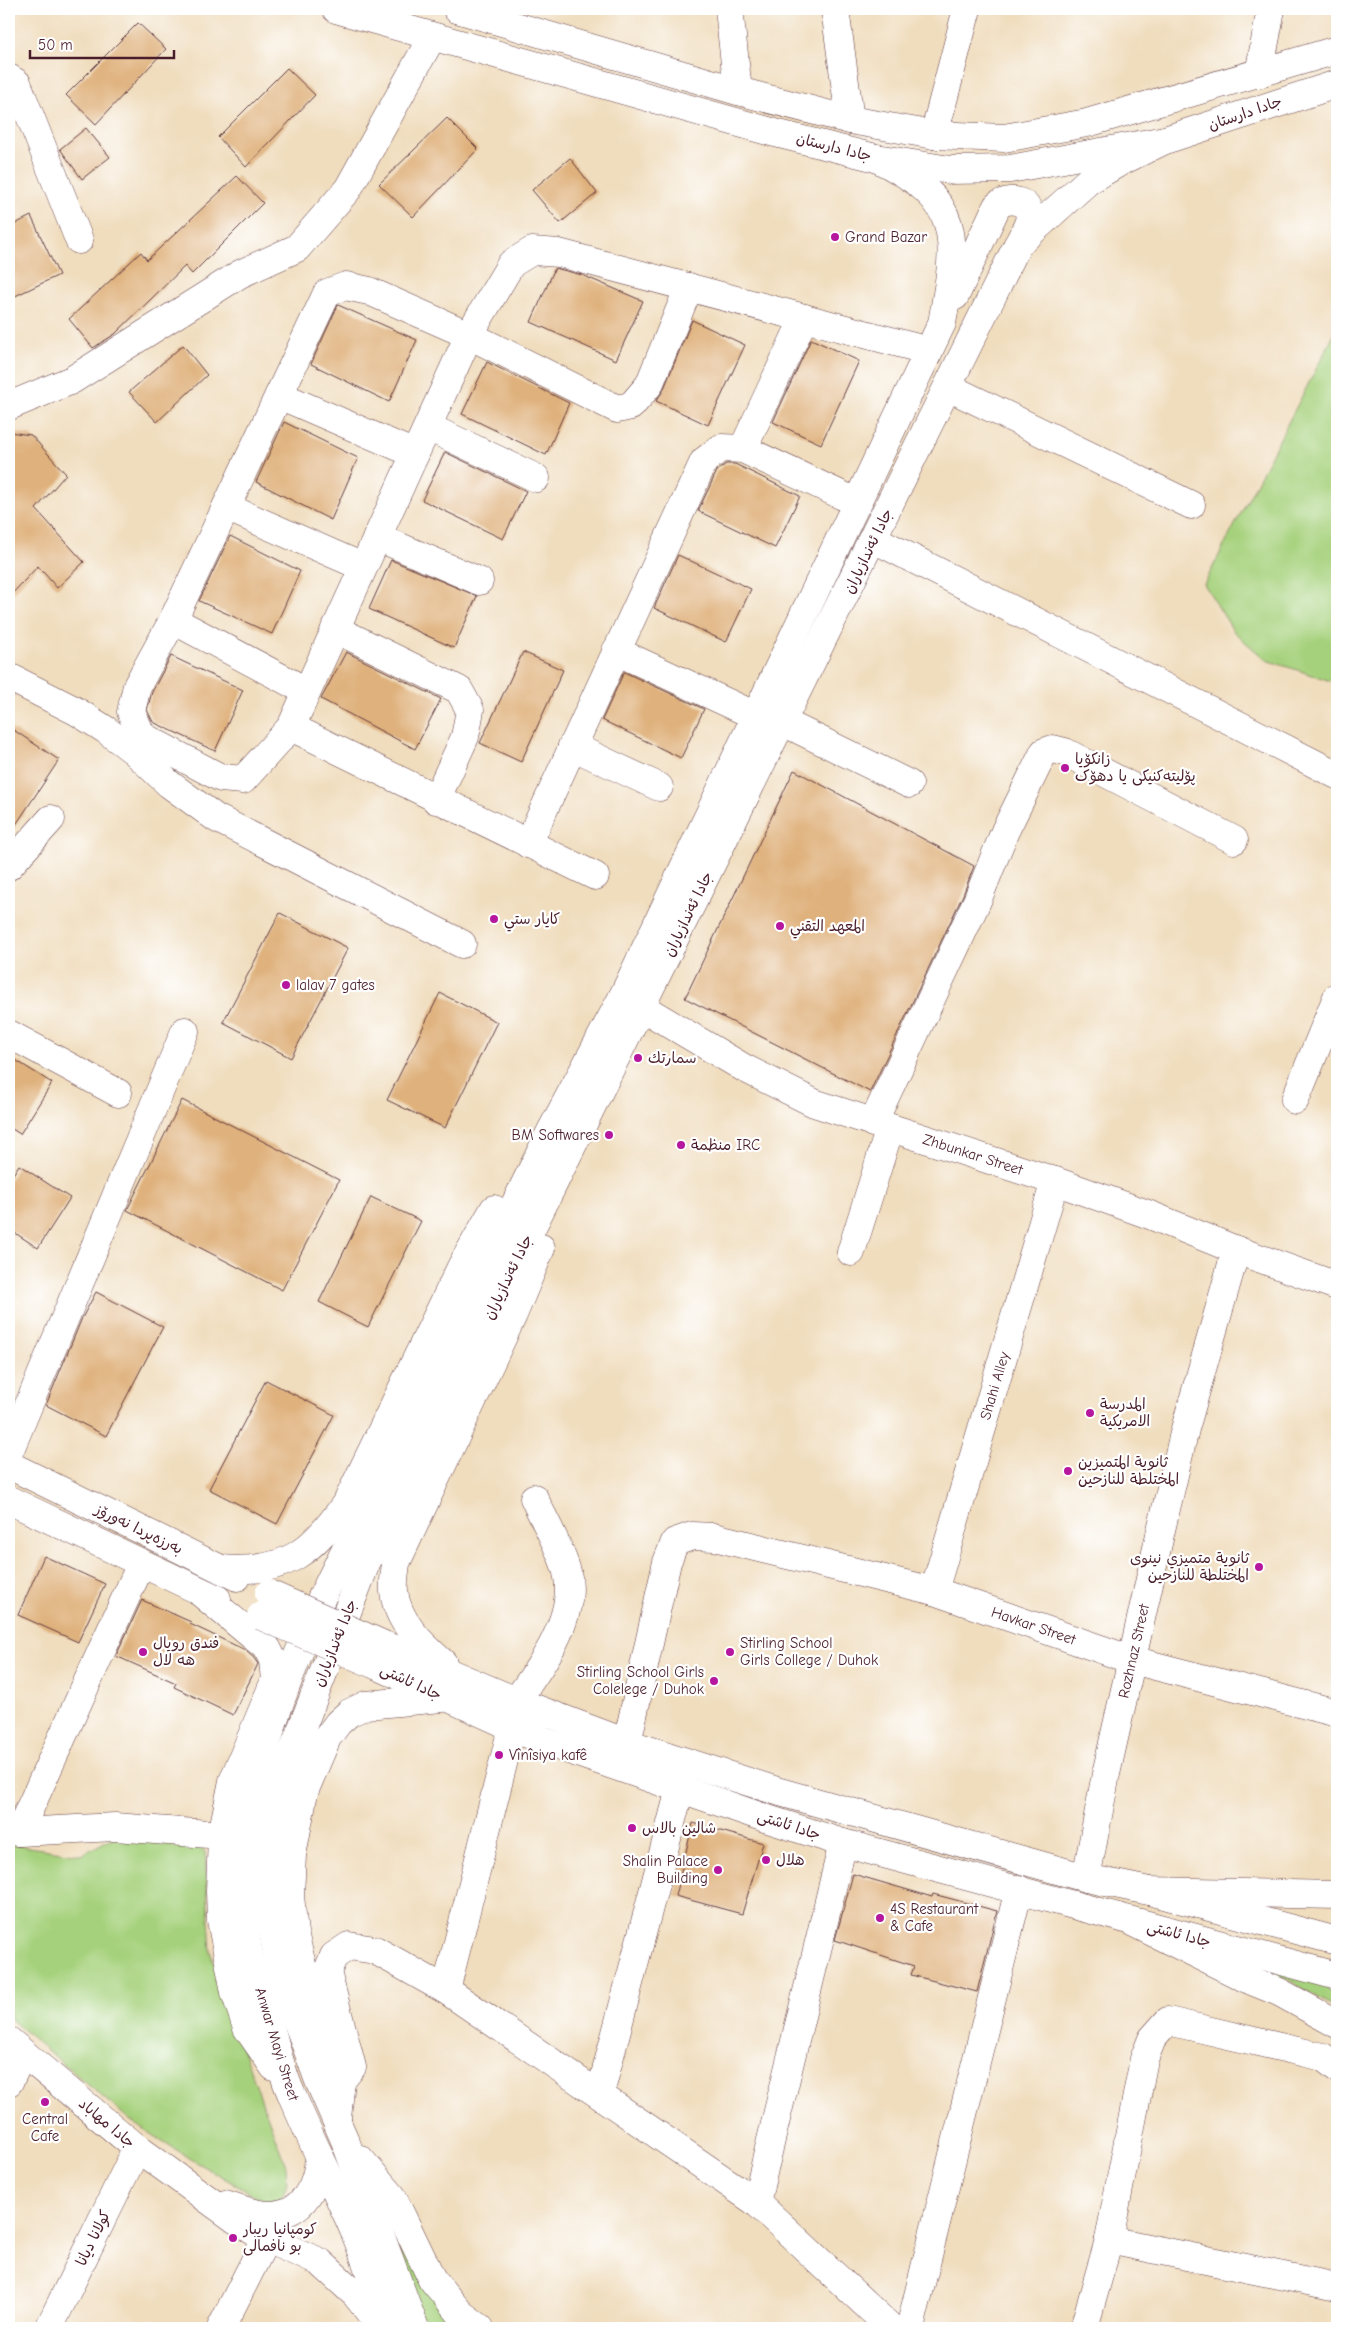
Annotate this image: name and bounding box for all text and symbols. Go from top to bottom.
scale bar [30,28,174,60]
text: 50 m [38,36,73,54]
street label: جادا دارستان [1206,92,1284,134]
street label: جادا دارستان [795,129,873,165]
place label: Grand Bazar [845,228,927,246]
marker: Grand Bazar [829,231,841,243]
street label: جادا ئەندازیاران [840,506,896,596]
place label: زانکۆیا پۆلیتەکنیکی یا دهۆک [1075,750,1196,786]
marker: زانکۆیا پۆلیتەکنیکی یا دهۆک [1059,762,1071,774]
street label: جادا ئەندازیاران [660,869,716,959]
place label: كايار ستي [504,910,560,932]
marker: كايار ستي [488,913,500,925]
place label: المعهد التقني [790,917,865,939]
marker: المعهد التقني [774,920,786,932]
place label: lalav 7 gates [296,976,375,994]
marker: lalav 7 gates [280,979,292,991]
place label: سمارتك [648,1049,697,1067]
marker: سمارتك [632,1052,644,1064]
place label: BM Softwares [512,1126,599,1144]
marker: BM Softwares [603,1129,615,1141]
street label: Zhbunkar Street [921,1130,1026,1179]
place label: منظمة IRC [691,1136,760,1154]
marker: منظمة IRC [675,1139,687,1151]
street label: جادا ئەندازیاران [480,1232,536,1322]
street label: Shahi Alley [976,1349,1013,1422]
place label: المدرسة الامريكية [1100,1395,1150,1430]
marker: المدرسة الامريكية [1084,1407,1096,1419]
place label: ثانوية المتميزين المختلطة للنازحين [1078,1453,1179,1488]
marker: ثانوية المتميزين المختلطة للنازحين [1062,1465,1074,1477]
street label: بەرزەپردا نەورۆز [91,1500,186,1559]
place label: ثانوية متميزي نينوى المختلطة للنازحين [1130,1549,1250,1584]
marker: ثانوية متميزي نينوى المختلطة للنازحين [1253,1561,1265,1573]
street label: جادا ئەندازیاران [309,1597,361,1689]
street label: Rozhnaz Street [1114,1602,1153,1700]
street label: Havkar Street [989,1603,1079,1649]
place label: فندق رويال هه لال [153,1634,219,1669]
place label: Stirling School Girls College / Duhok [740,1634,879,1669]
marker: فندق رويال هه لال [137,1646,149,1658]
marker: Stirling School Girls College / Duhok [724,1646,736,1658]
street label: جادا ئاشتی [377,1660,444,1705]
place label: Stirling School Girls Colelege / Duhok [577,1663,705,1698]
marker: Stirling School Girls Colelege / Duhok [708,1675,720,1687]
place label: Vînîsiya kafê [509,1746,588,1764]
marker: Vînîsiya kafê [493,1749,505,1761]
street label: جادا ئاشتی [755,1806,823,1845]
place label: شالين بالاس [642,1819,716,1837]
marker: شالين بالاس [626,1822,638,1834]
place label: هلال [776,1851,805,1869]
place label: Shalin Palace Building [623,1852,708,1887]
marker: هلال [760,1854,772,1866]
marker: Shalin Palace Building [712,1864,724,1876]
place label: 4S Restaurant & Cafe [890,1900,979,1935]
marker: 4S Restaurant & Cafe [874,1912,886,1924]
street label: جادا ئاشتی [1145,1917,1213,1952]
street label: Anwar Mayi Street [251,1985,303,2103]
street label: جادا مهاباد [75,2094,139,2152]
marker: Central Cafe [39,2096,51,2108]
place label: Central Cafe [22,2110,68,2145]
street label: کولانا دیانا [72,2207,115,2269]
place label: كومپانيا ريبار بو نافمالى [242,2220,317,2256]
marker: كومپانيا ريبار بو نافمالى [227,2232,239,2244]

